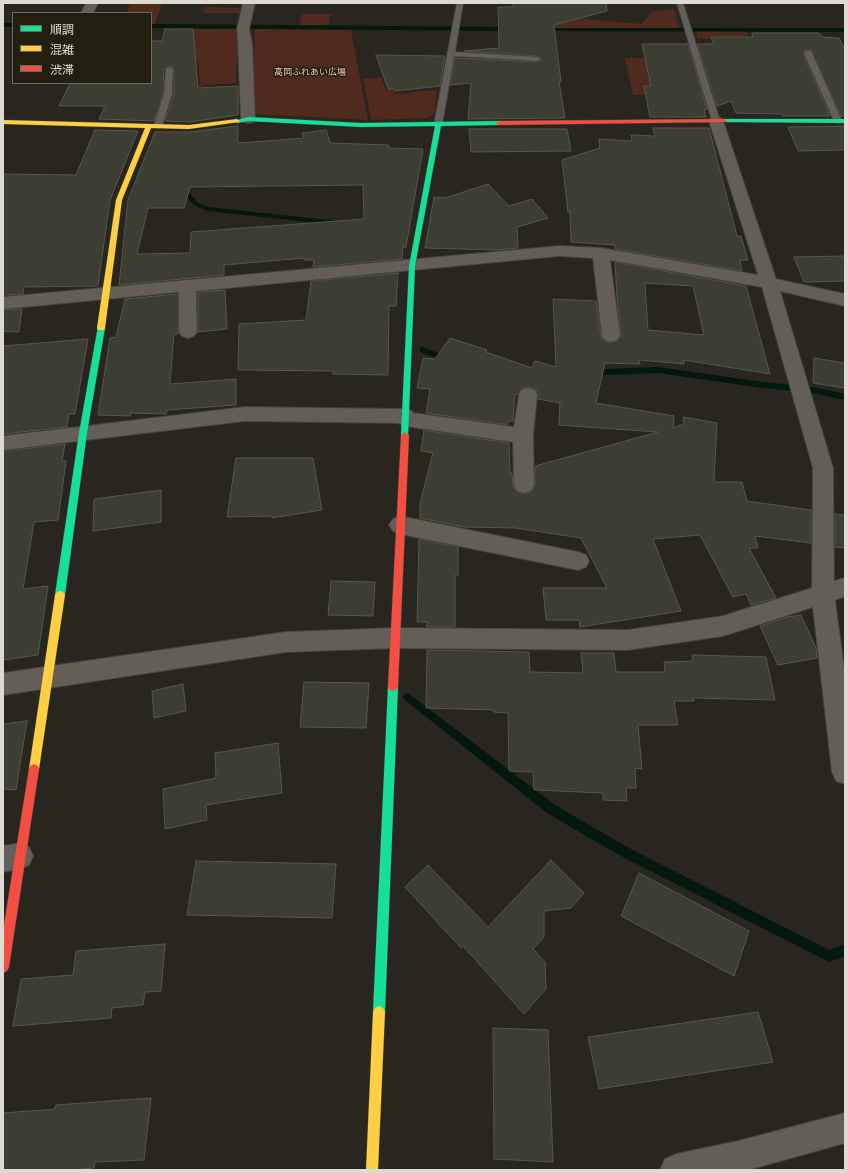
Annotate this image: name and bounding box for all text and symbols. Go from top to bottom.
legend [12,12,152,84]
text: 順調 [50,23,74,37]
text: 混雑 [50,43,74,57]
text: 渋滞 [50,63,74,77]
park label: 高岡ふれあい広場 [274,68,346,78]

